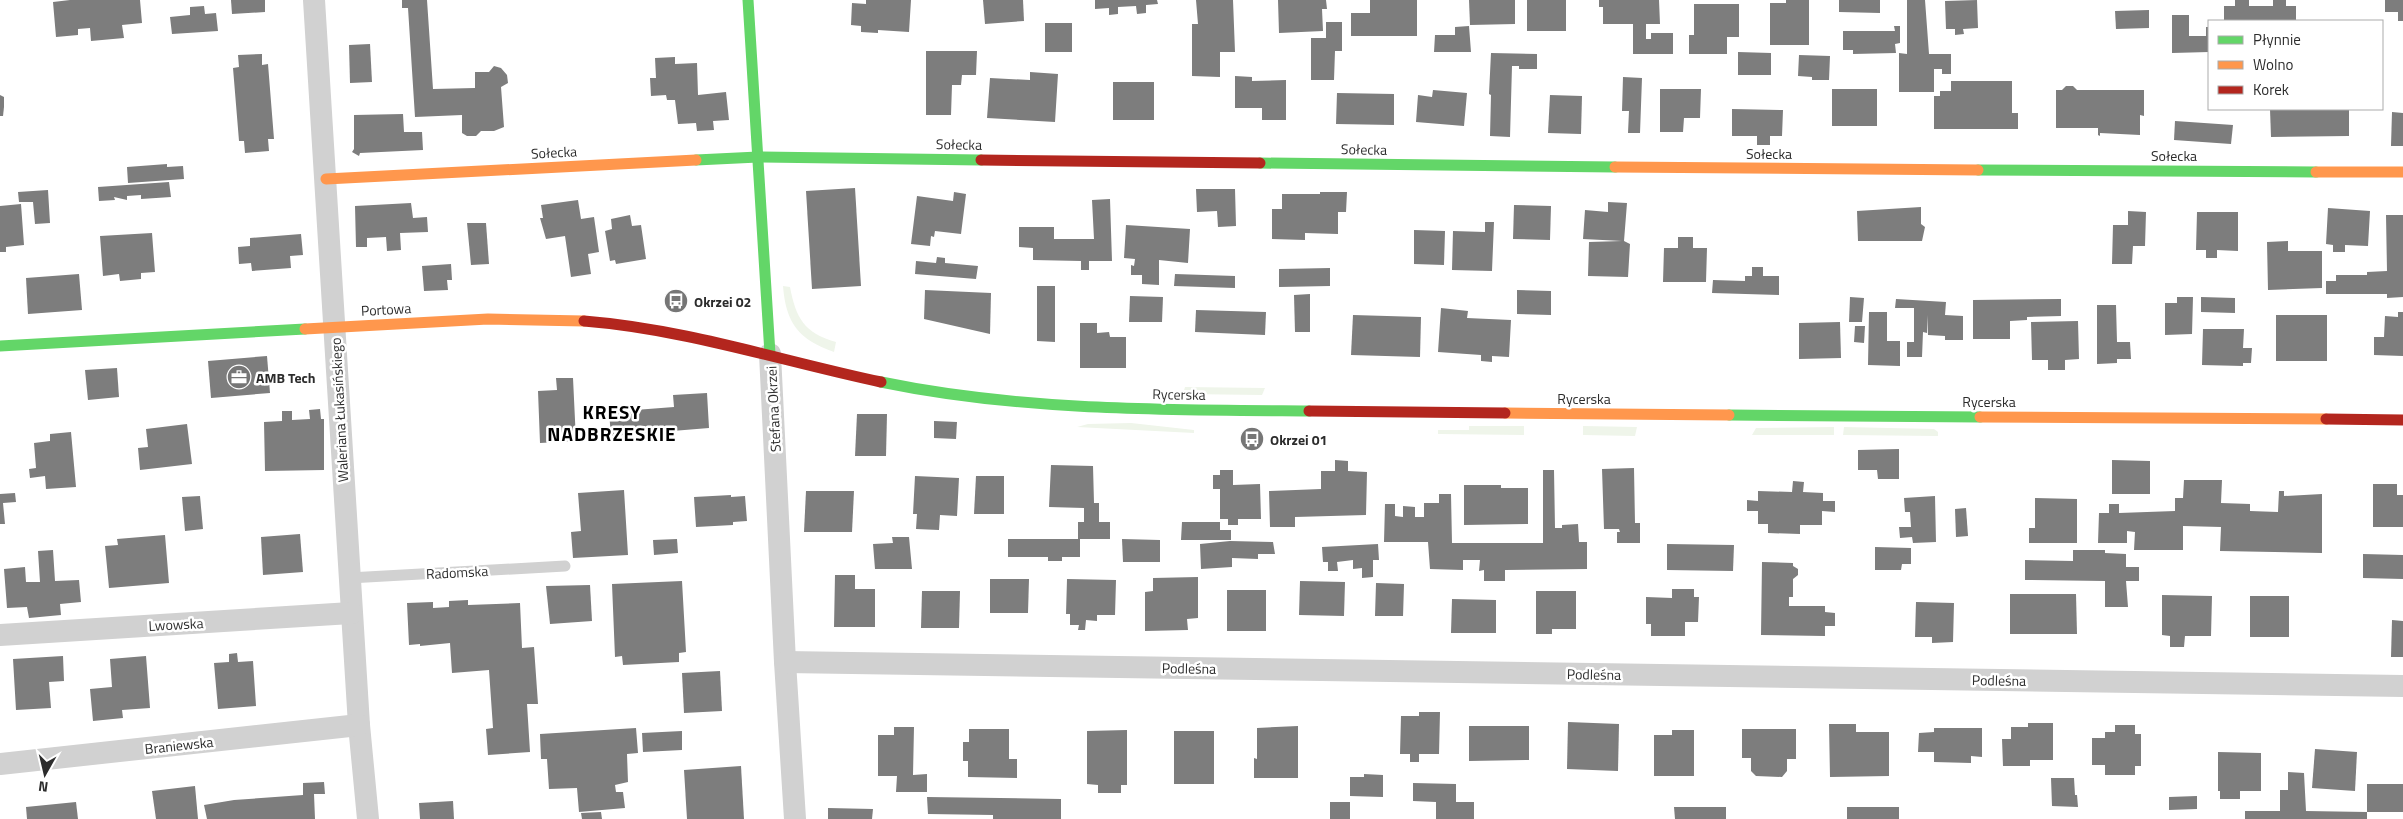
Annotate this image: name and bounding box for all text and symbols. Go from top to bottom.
legend [2208,20,2383,110]
text: Płynnie [2253,28,2301,51]
text: Wolno [2253,53,2293,76]
text: Korek [2253,78,2289,101]
street label: Sołecka [936,133,982,155]
street label: Sołecka [1341,138,1387,160]
street label: Sołecka [530,140,578,164]
street label: Sołecka [1746,143,1792,164]
street label: Sołecka [2151,145,2197,166]
bus stop icon: Okrzei 02 [663,288,689,314]
place label: Okrzei 02 [694,291,751,312]
street label: Portowa [360,297,412,321]
street label: Waleriana Łukasińskiego [325,337,353,483]
office icon: AMB Tech [226,364,252,390]
street label: Stefana Okrzei [760,366,786,452]
place label: AMB Tech [256,367,316,388]
street label: Rycerska [1152,383,1206,405]
street label: Rycerska [1557,388,1611,409]
street label: Rycerska [1962,391,2016,412]
district label: KRESY NADBRZESKIE [547,397,677,448]
bus stop icon: Okrzei 01 [1239,426,1265,452]
place label: Okrzei 01 [1270,429,1327,450]
street label: Radomska [425,560,489,584]
street label: Lwowska [148,612,204,636]
street label: Podleśna [1162,657,1216,679]
street label: Podleśna [1567,663,1621,685]
street label: Podleśna [1972,669,2026,691]
street label: Braniewska [144,731,214,759]
north arrow [20,749,70,799]
text: N [37,776,49,798]

